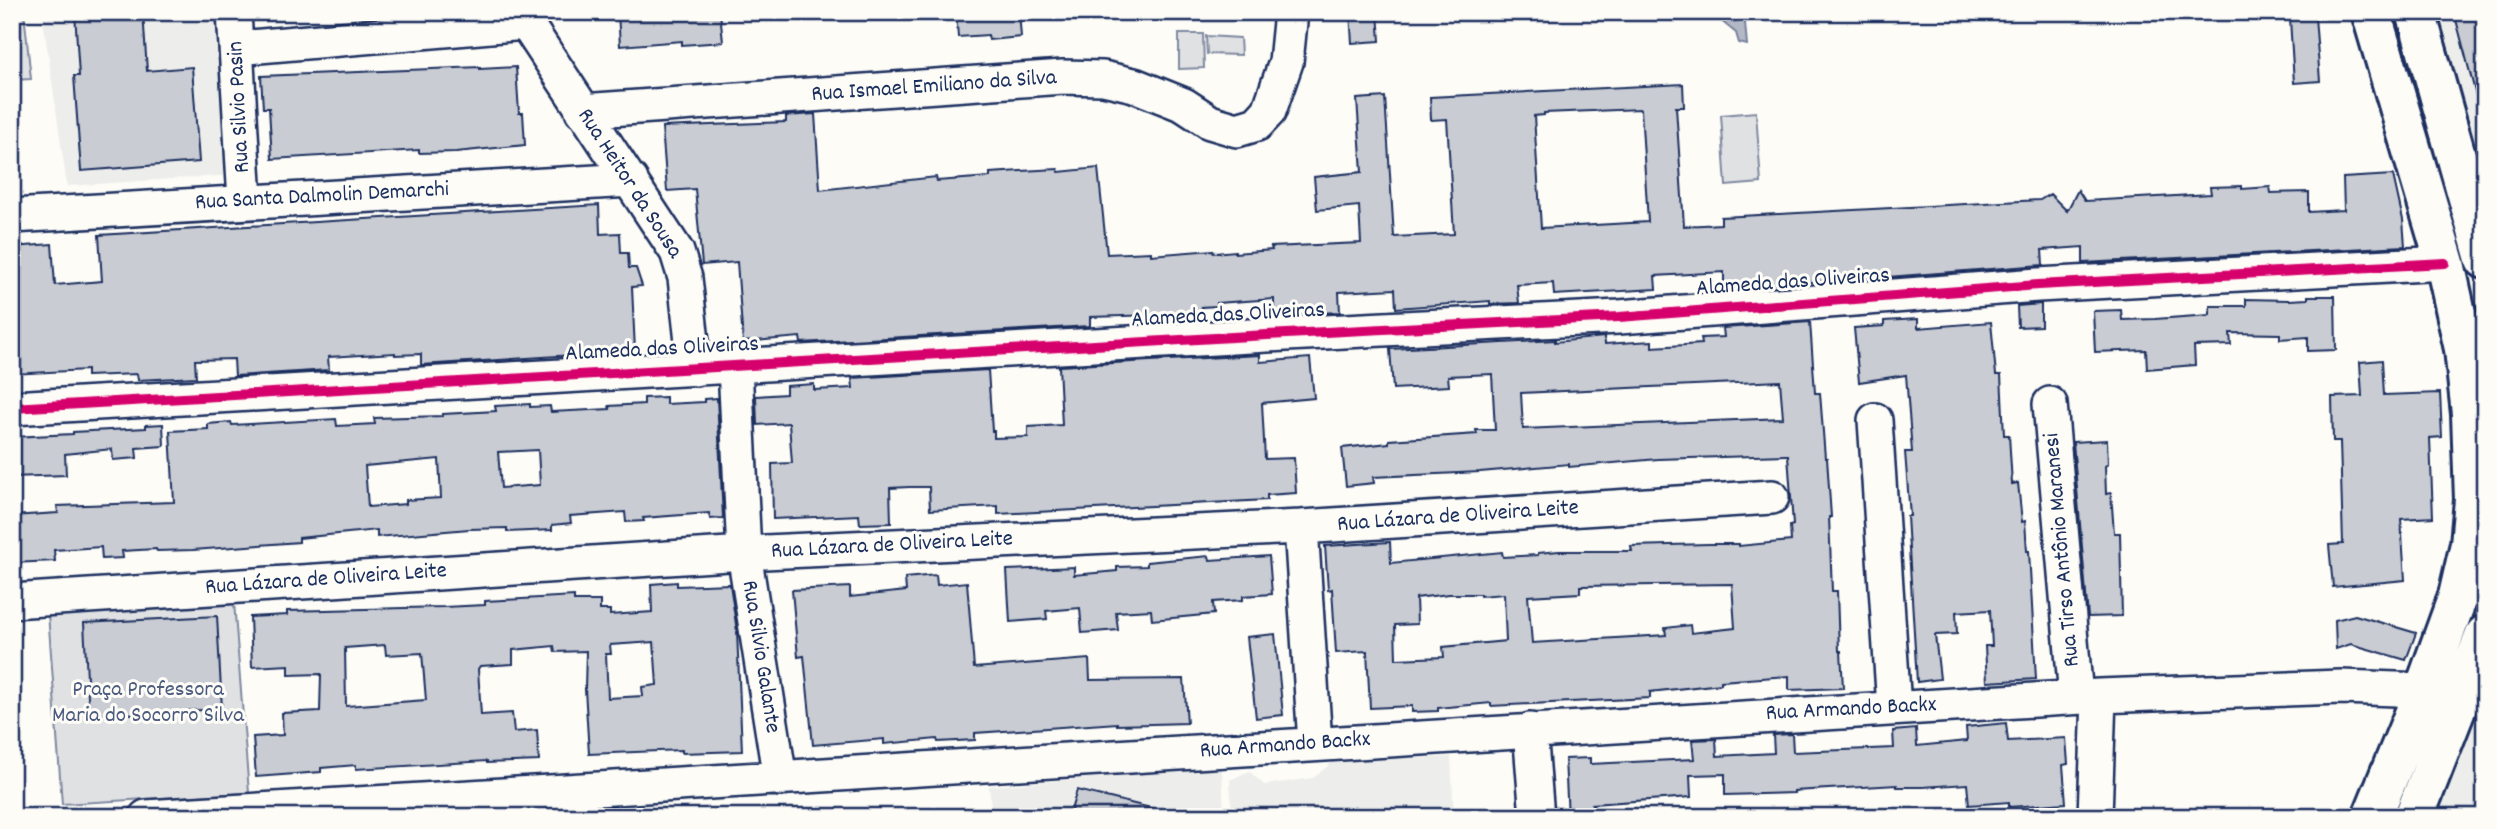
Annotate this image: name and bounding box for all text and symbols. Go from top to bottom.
street label: Rua Silvio Pasin [220,40,260,174]
street label: Rua Ismael Emiliano da Silva [810,62,1059,112]
street label: Rua Heitor da Sousa [568,102,691,267]
street label: Rua Santa Dalmolin Demarchi [194,174,450,220]
street label: Alameda das Oliveiras [1695,260,1891,306]
street label: Alameda das Oliveiras [1130,294,1326,338]
street label: Alameda das Oliveiras [564,328,760,372]
street label: Rua Tirso Antônio Maranesi [2036,432,2090,668]
street label: Rua Lázara de Oliveira Leite [1336,492,1580,542]
street label: Rua Lázara de Oliveira Leite [770,523,1014,569]
street label: Rua Lázara de Oliveira Leite [204,555,448,605]
street label: Rua Silvio Galante [732,578,788,736]
park label: Praça Professora Maria do Socorro Silva [52,674,245,733]
street label: Rua Armando Backx [1765,689,1938,731]
street label: Rua Armando Backx [1199,724,1372,768]

